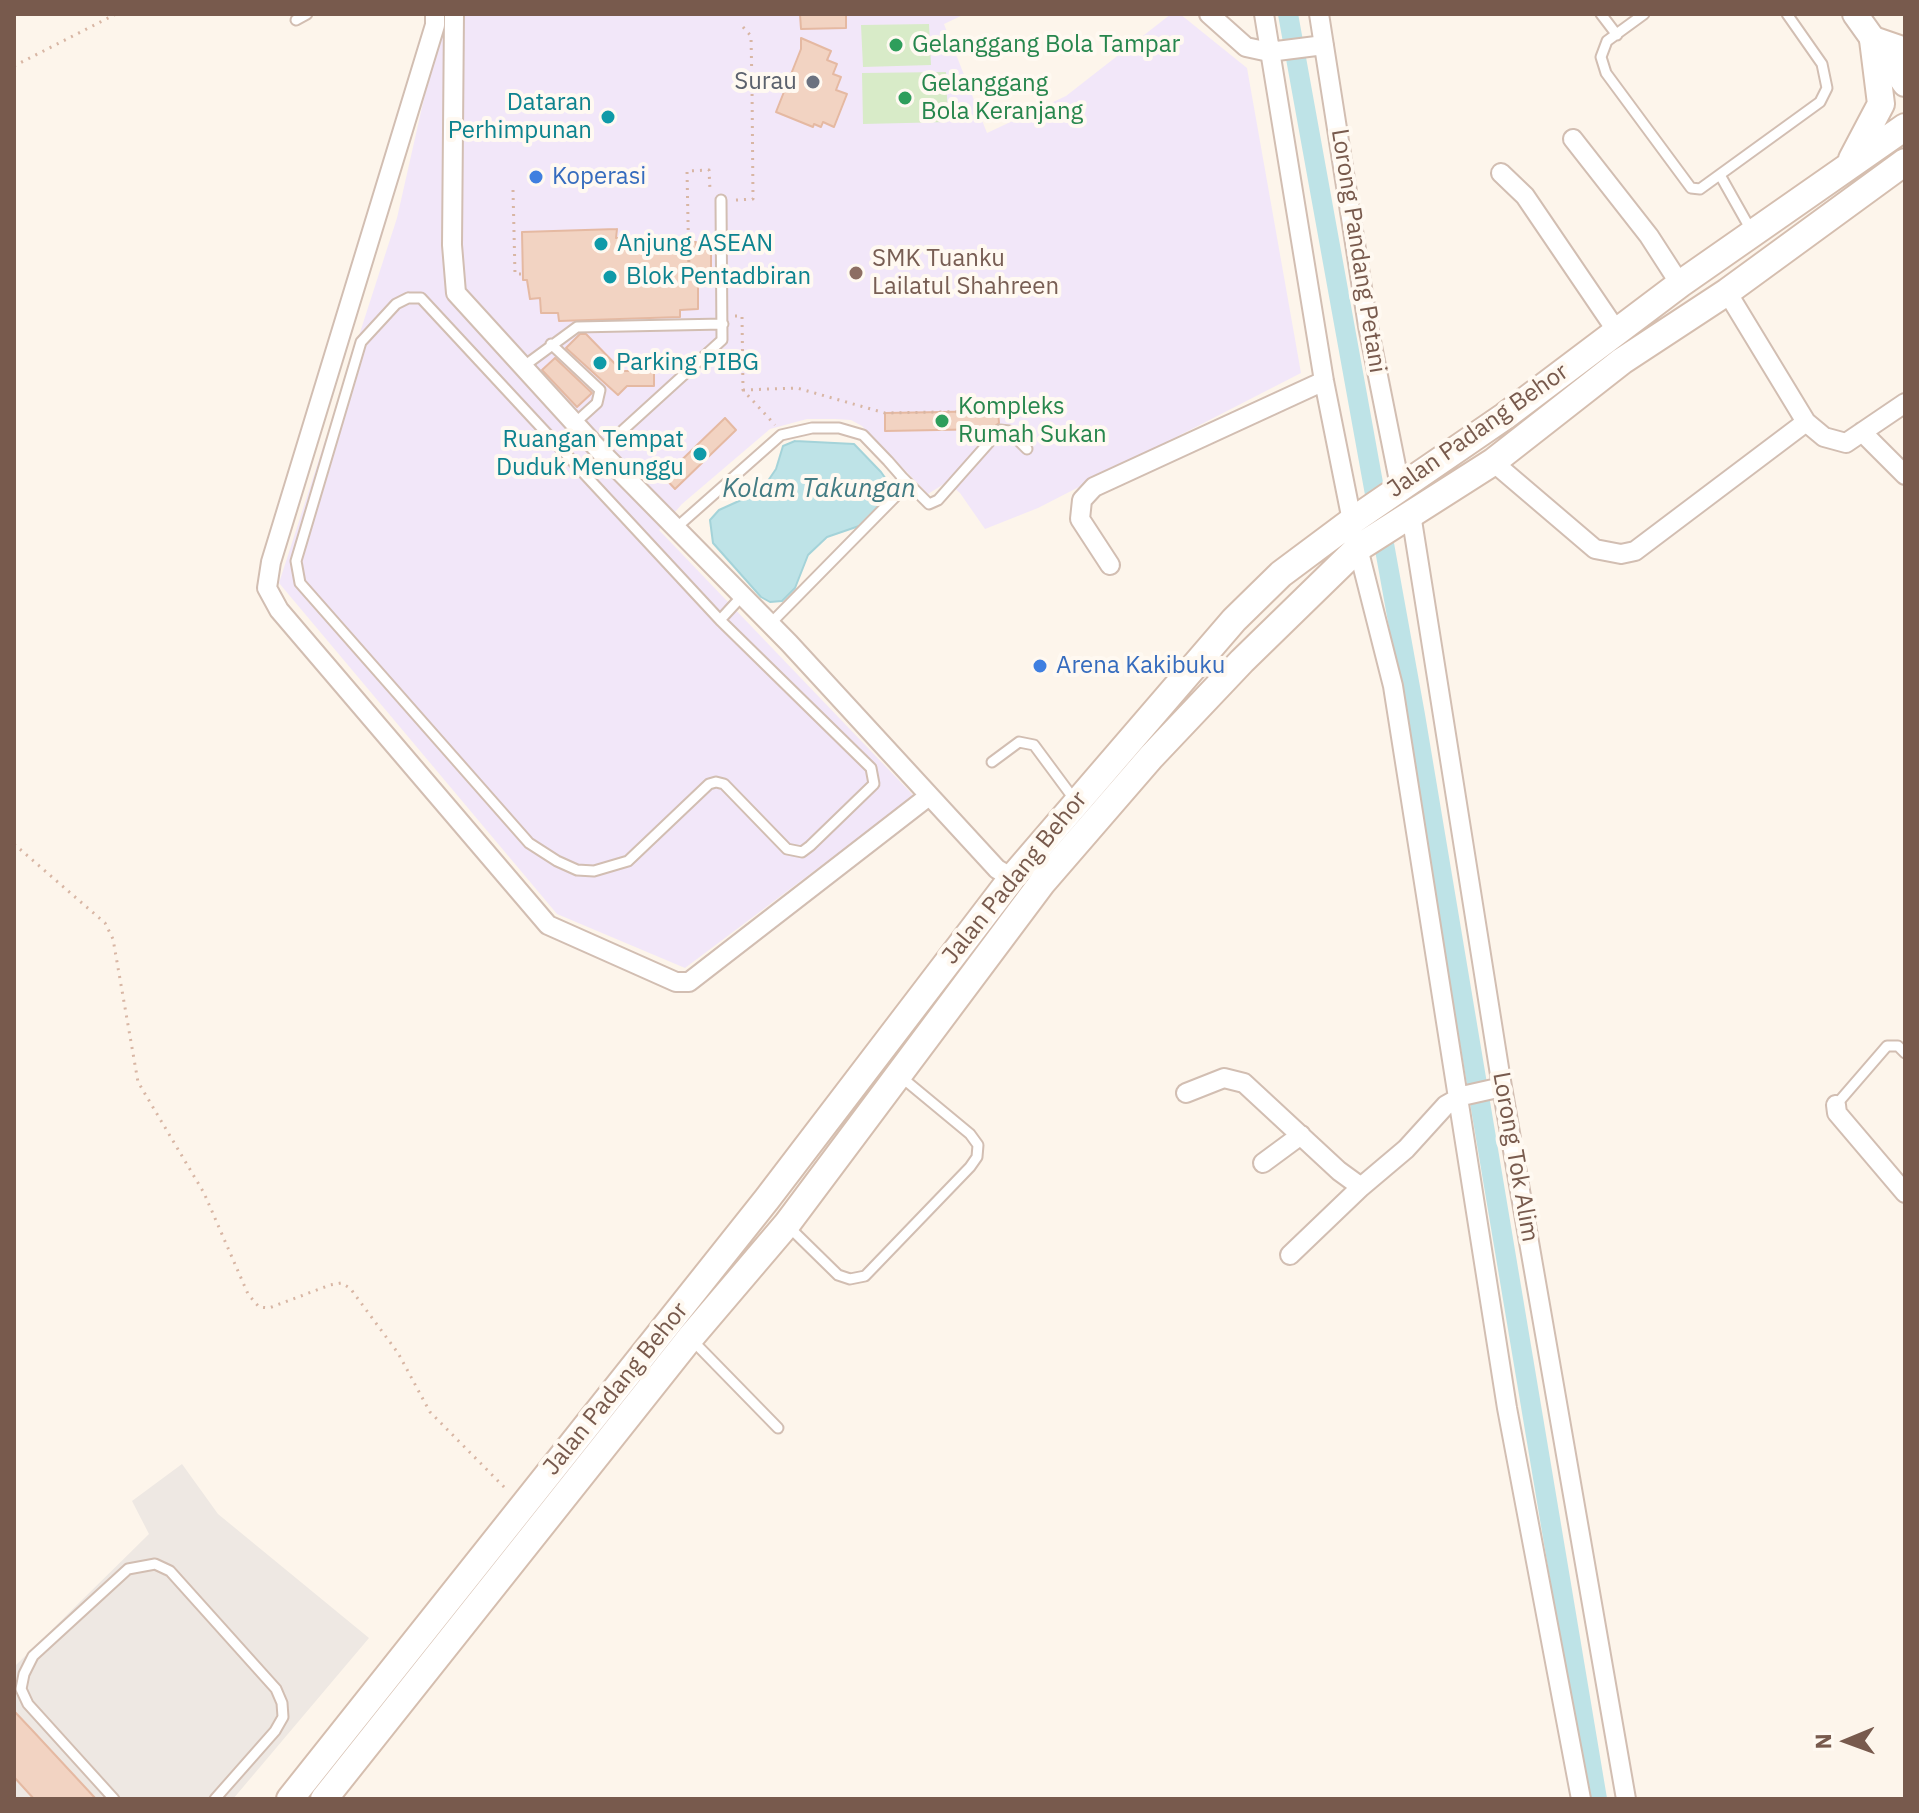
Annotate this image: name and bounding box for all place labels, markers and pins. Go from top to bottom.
place label: Gelanggang Bola Tampar [912,31,1180,59]
marker: Gelanggang Bola Tampar [887,36,905,54]
place label: Surau [734,68,797,96]
place label: Gelanggang Bola Keranjang [921,70,1083,126]
marker: Surau [804,73,822,91]
place label: Dataran Perhimpunan [448,89,592,145]
marker: Gelanggang Bola Keranjang [896,89,914,107]
marker: Dataran Perhimpunan [599,108,617,126]
place label: Koperasi [552,163,646,191]
marker: Koperasi [527,168,545,186]
place label: Anjung ASEAN [617,230,773,258]
marker: Anjung ASEAN [592,235,610,253]
place label: SMK Tuanku Lailatul Shahreen [872,245,1059,301]
place label: Blok Pentadbiran [626,263,811,291]
marker: SMK Tuanku Lailatul Shahreen [847,264,865,282]
marker: Blok Pentadbiran [601,268,619,286]
place label: Parking PIBG [616,349,759,377]
marker: Parking PIBG [591,354,609,372]
place label: Kompleks Rumah Sukan [958,393,1107,449]
marker: Kompleks Rumah Sukan [933,412,951,430]
place label: Ruangan Tempat Duduk Menunggu [496,426,684,482]
marker: Ruangan Tempat Duduk Menunggu [691,445,709,463]
place label: Arena Kakibuku [1056,652,1225,680]
marker: Arena Kakibuku [1031,657,1049,675]

